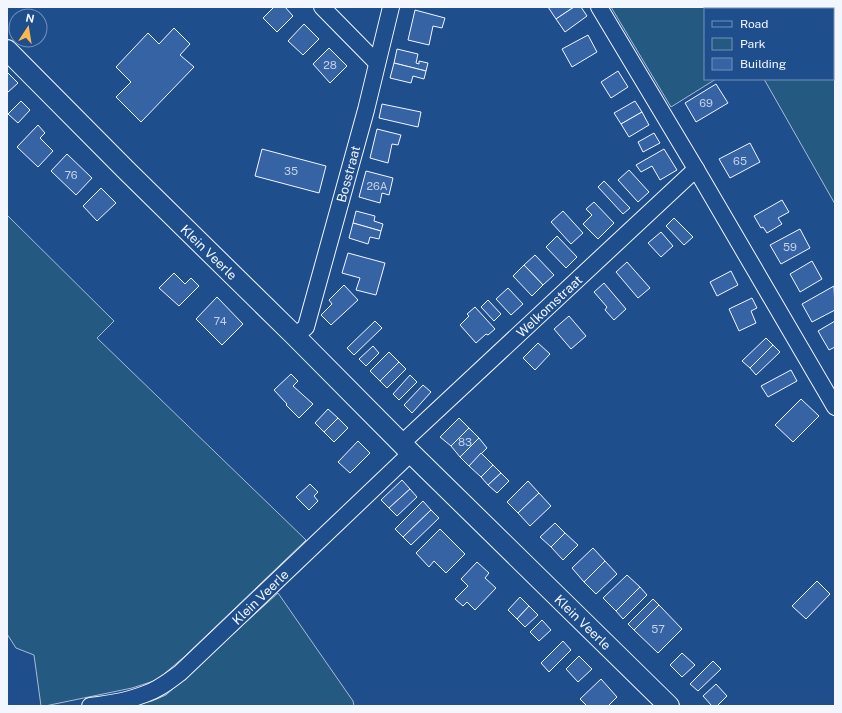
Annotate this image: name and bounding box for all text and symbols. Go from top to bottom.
north arrow [8,8,48,48]
legend [704,8,834,80]
text: N [25,11,36,25]
text: Road [740,17,768,31]
text: Park [740,37,766,51]
text: Building [740,57,786,71]
house number: 28 [323,59,337,71]
house number: 69 [699,97,713,109]
street label: Bosstraat [334,144,363,204]
house number: 65 [733,155,747,167]
house number: 35 [284,165,298,177]
house number: 76 [64,169,78,181]
house number: 26A [366,180,388,192]
street label: Klein Veerle [177,222,240,283]
house number: 59 [783,241,797,253]
street label: Welkomstraat [513,272,585,341]
house number: 74 [213,315,227,327]
house number: 83 [458,436,472,448]
street label: Klein Veerle [229,567,292,628]
street label: Klein Veerle [551,592,614,653]
house number: 57 [651,623,665,635]

